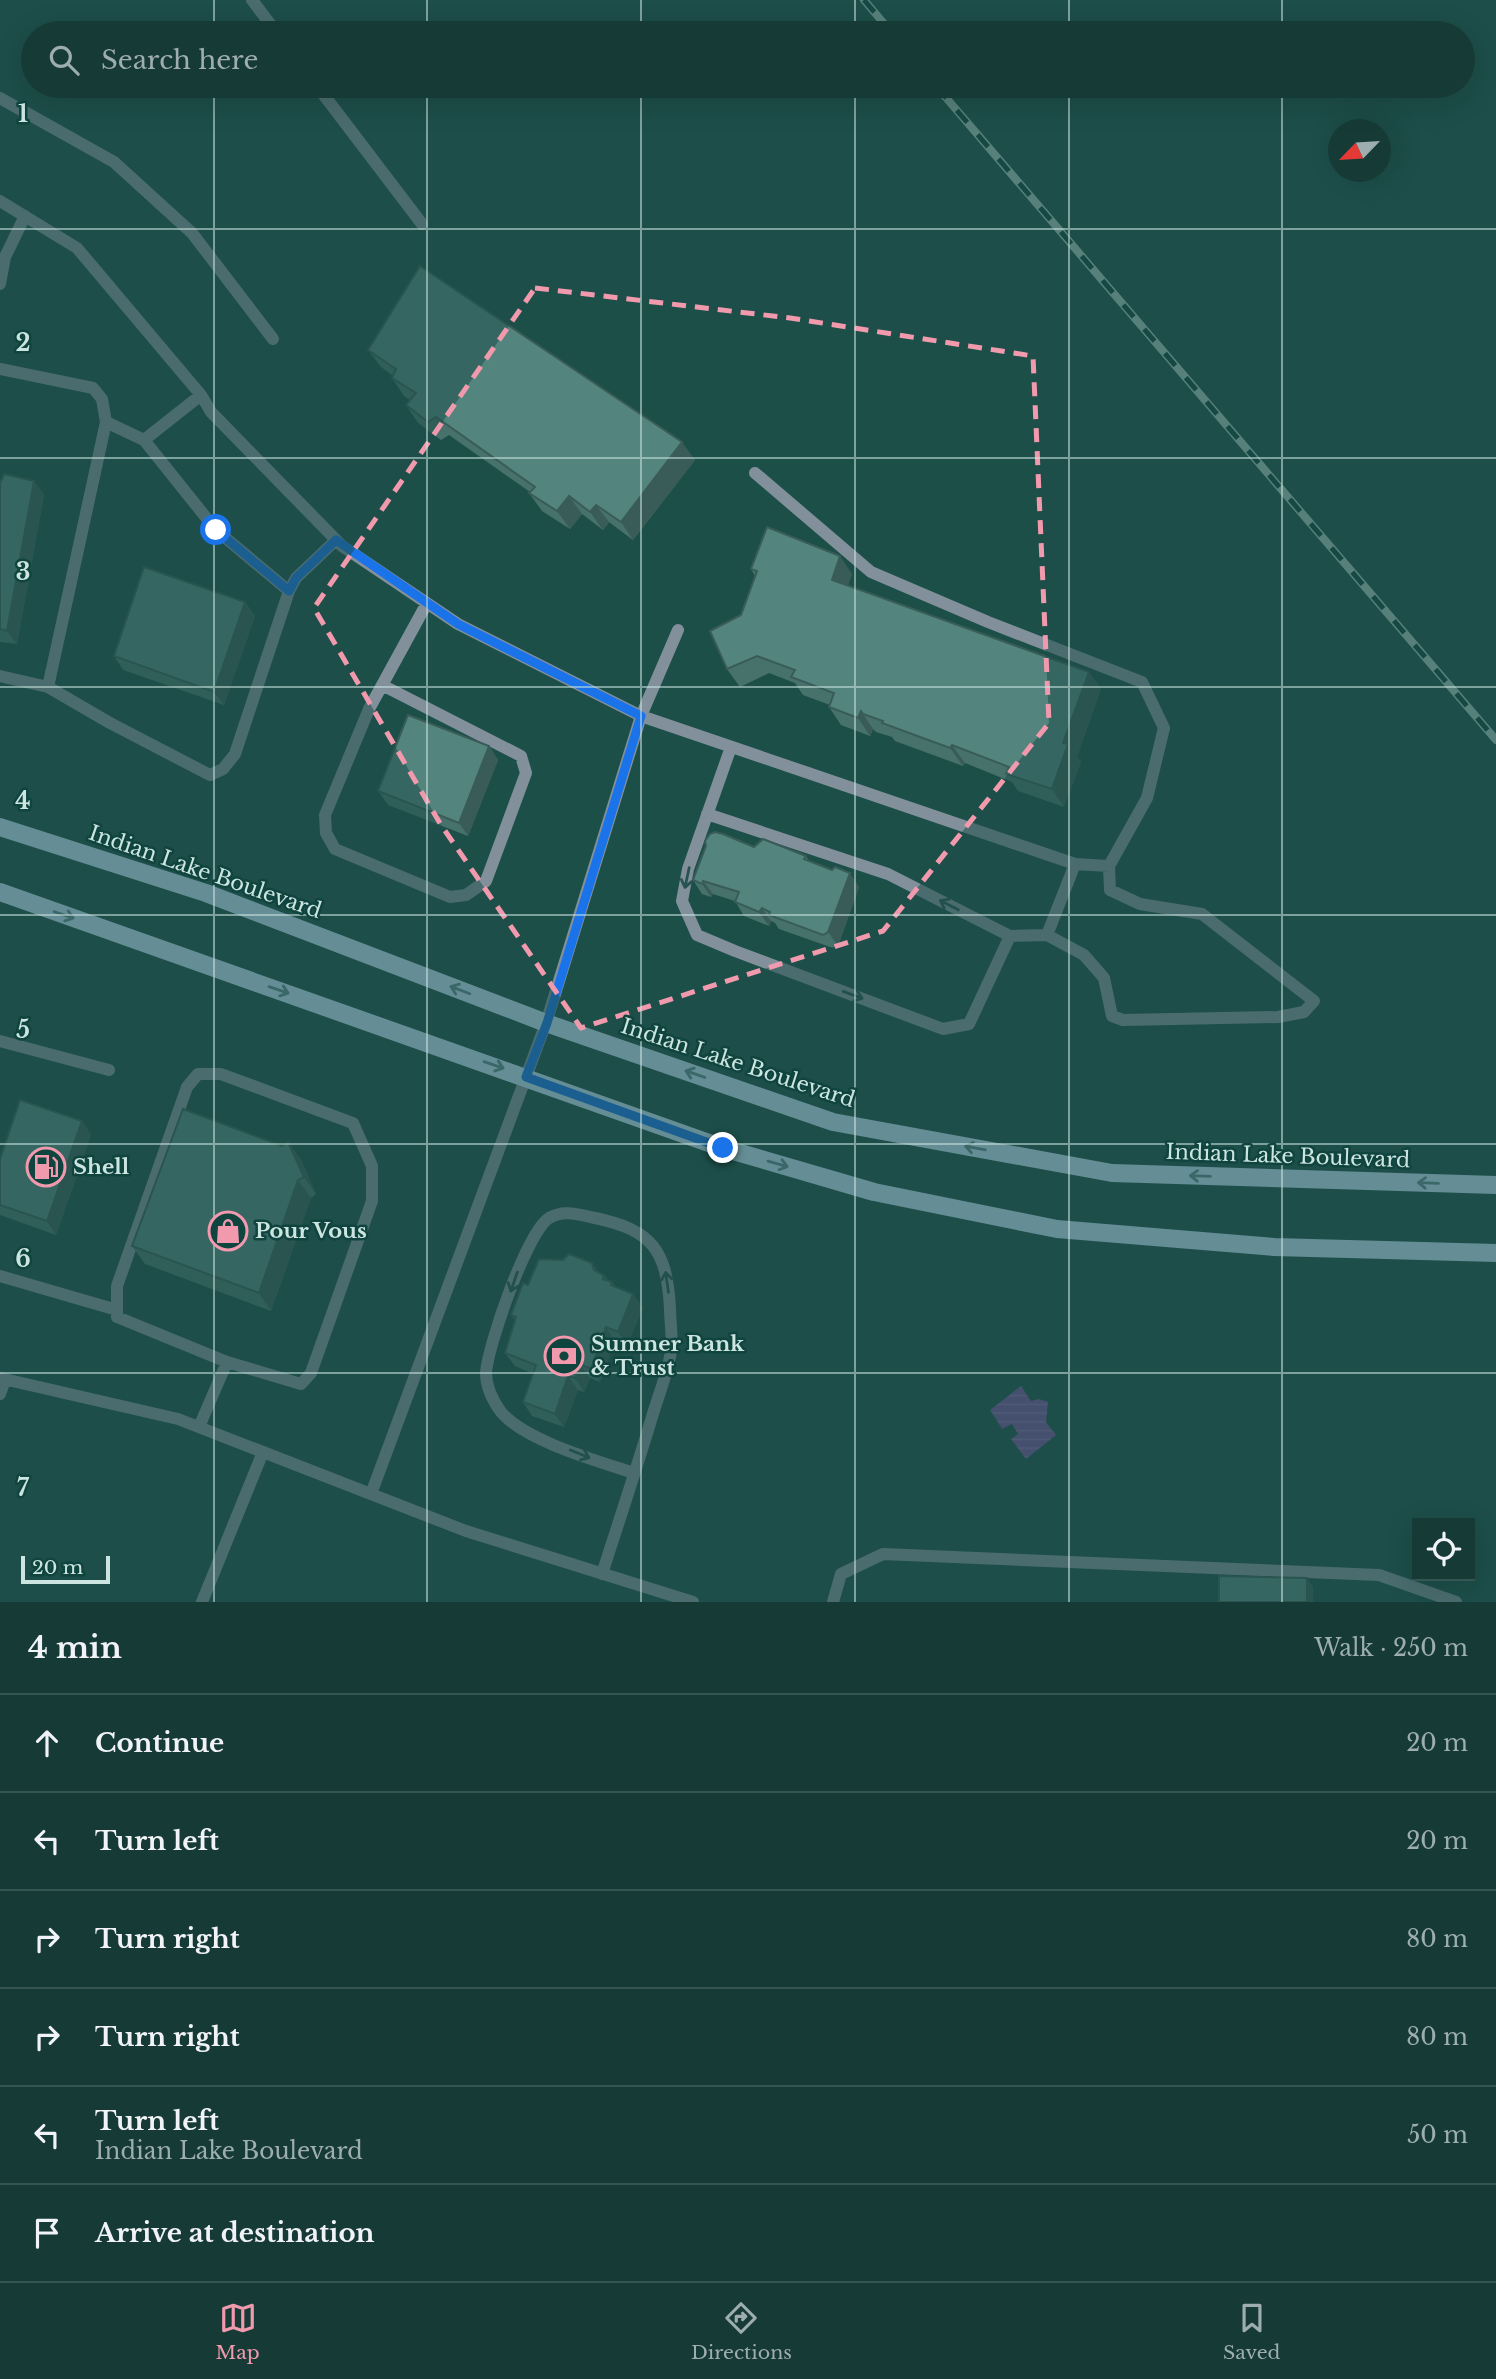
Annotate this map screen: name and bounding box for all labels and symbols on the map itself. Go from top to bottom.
text: 1 [18,100,28,128]
north arrow [1328,119,1391,182]
text: 2 [16,329,30,357]
route start [200,514,231,545]
text: 3 [16,558,30,586]
text: 4 [15,787,31,815]
street label: Indian Lake Boulevard [85,820,325,924]
one-way arrow [679,866,693,889]
one-way arrow [939,898,960,912]
one-way arrow [53,910,75,922]
one-way arrow [449,983,471,995]
one-way arrow [268,984,290,997]
one-way arrow [842,990,864,1003]
street label: Indian Lake Boulevard [618,1013,858,1113]
text: 5 [16,1016,30,1044]
one-way arrow [482,1060,504,1072]
one-way arrow [684,1067,706,1079]
route end [707,1132,738,1163]
street label: Indian Lake Boulevard [1165,1139,1411,1173]
one-way arrow [964,1141,987,1154]
fuel station icon: Shell [25,1146,67,1188]
place label: Shell [73,1154,130,1180]
one-way arrow [767,1158,789,1171]
one-way arrow [1189,1169,1212,1182]
one-way arrow [1417,1176,1440,1190]
shop icon: Pour Vous [207,1210,249,1252]
place label: Pour Vous [255,1218,367,1244]
text: 6 [15,1245,31,1273]
one-way arrow [507,1271,519,1293]
one-way arrow [660,1271,673,1293]
place label: Sumner Bank & Trust [591,1331,745,1381]
bank icon: Sumner Bank & Trust [543,1335,585,1377]
one-way arrow [568,1448,590,1461]
text: 7 [17,1474,30,1502]
scale bar [21,1553,110,1585]

